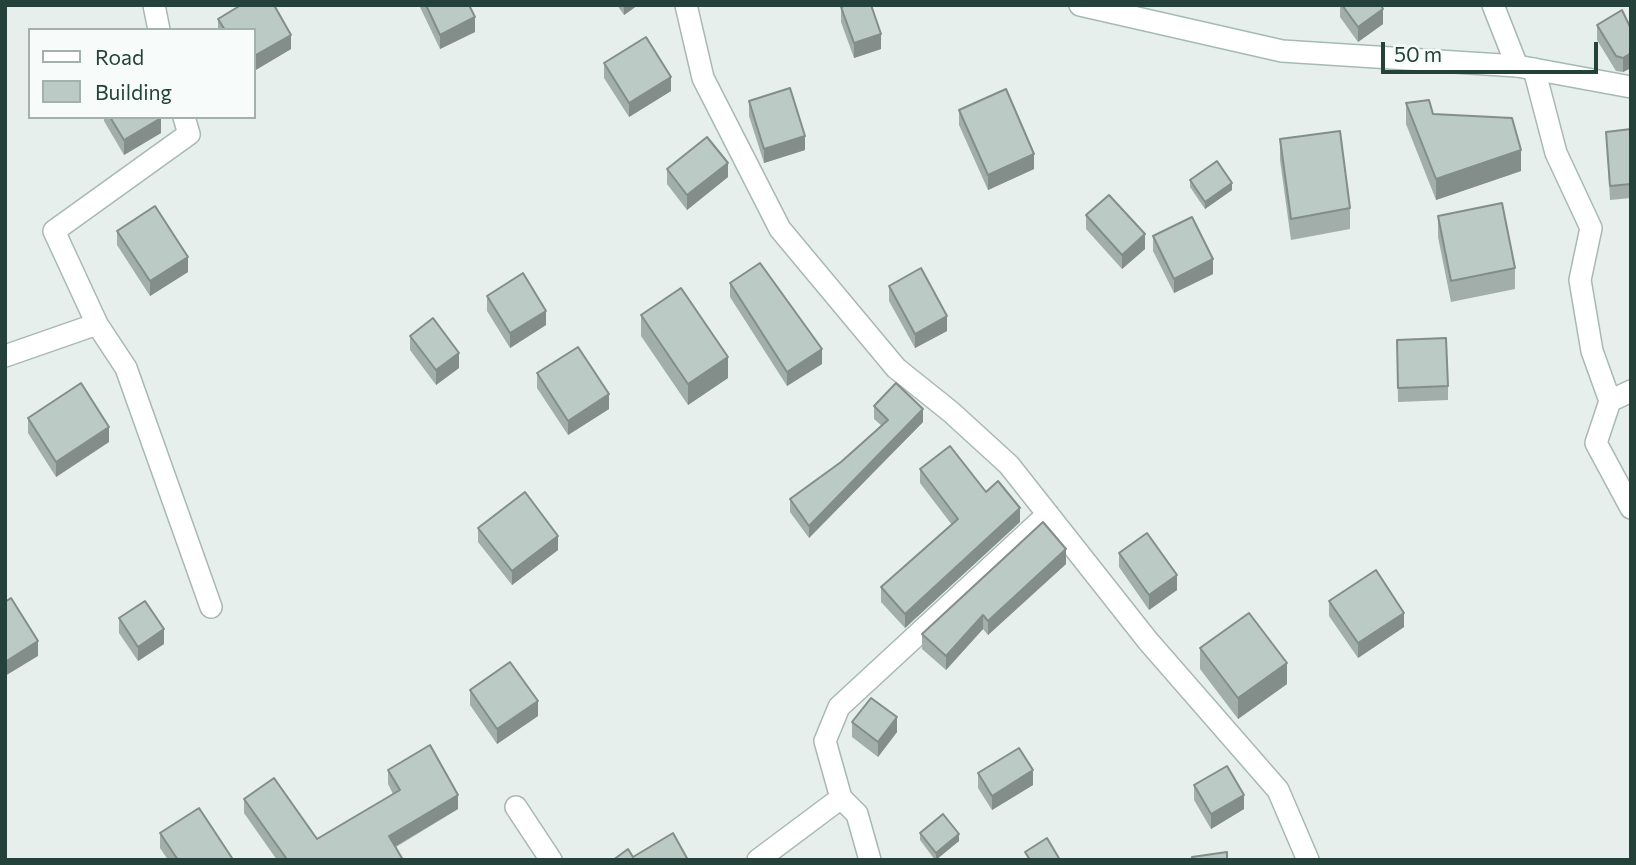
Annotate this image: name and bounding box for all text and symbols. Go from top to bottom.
legend [28,28,256,119]
scale bar [1384,28,1601,72]
text: 50 m [1394,41,1442,66]
text: Road [95,44,144,69]
text: Building [95,79,172,104]

